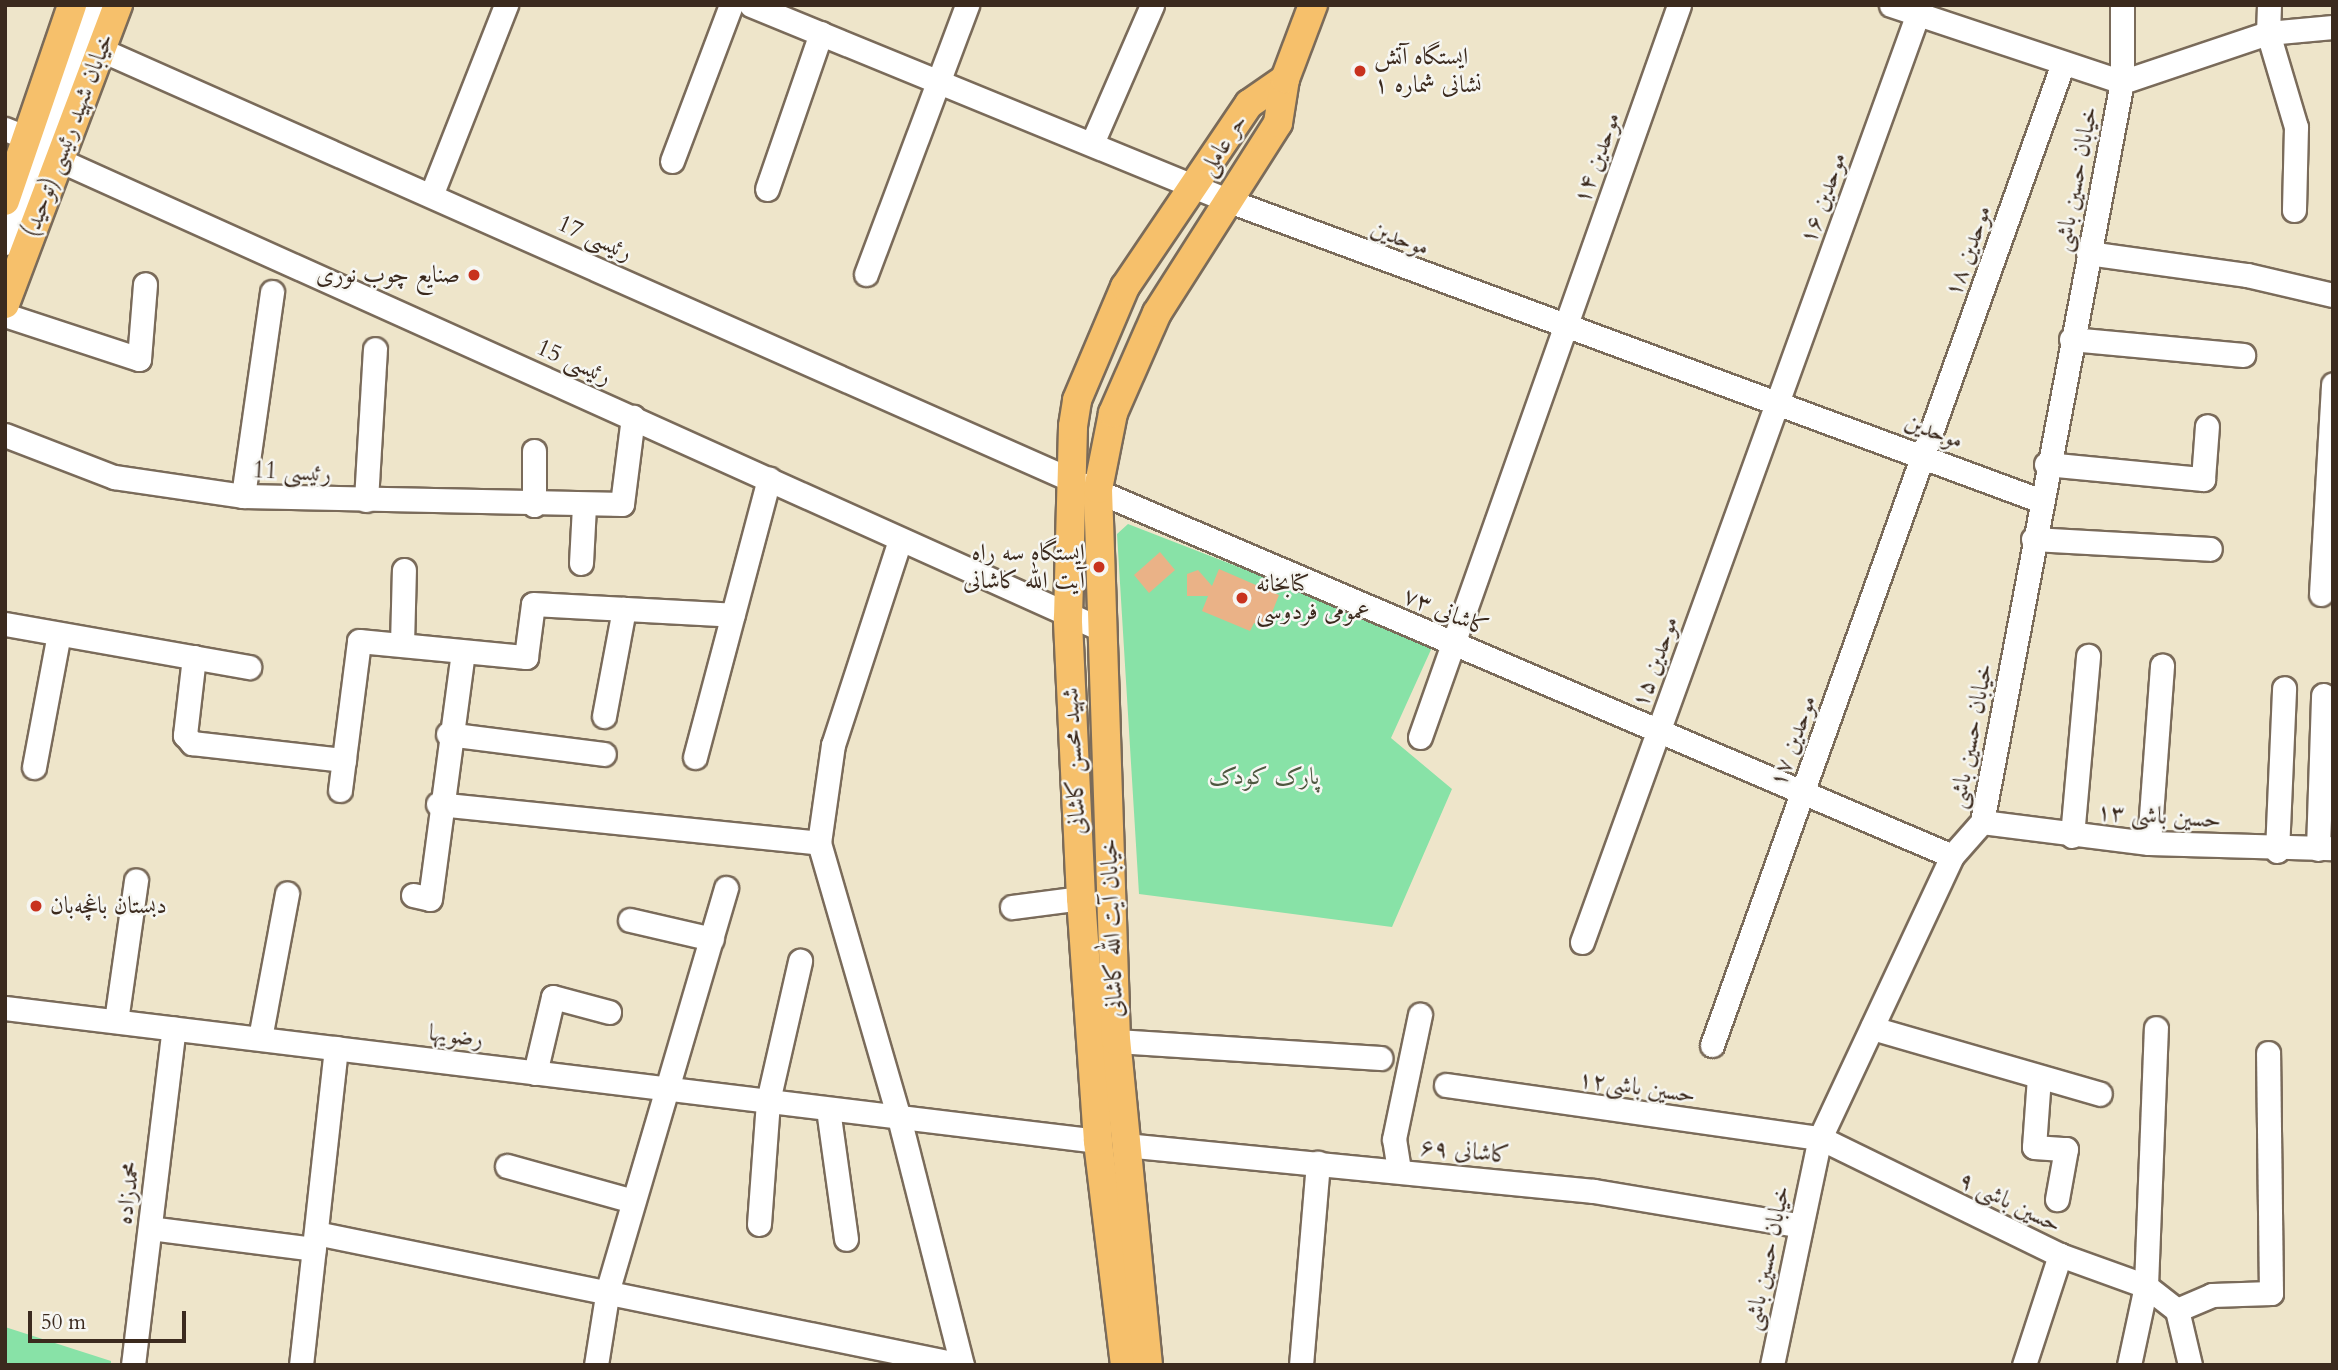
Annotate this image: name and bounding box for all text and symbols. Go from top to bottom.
street label: خیابان شهید رئیسی (توحید) [16,29,120,241]
place label: ایستگاه آتش نشانی شماره ۱ [1374,43,1482,99]
marker: ایستگاه آتش نشانی شماره ۱ [1352,63,1368,79]
street label: خیابان حسین باشی [2048,104,2104,254]
street label: موحدین ۱۴ [1567,108,1627,208]
street label: حر عاملی [1193,109,1253,181]
street label: موحدین ۱۶ [1793,148,1853,248]
street label: موحدین ۱۸ [1938,201,1998,301]
street label: رئیسی 17 [553,209,637,267]
street label: موحدین [1367,214,1433,262]
place label: صنایع چوب نوری [316,261,460,289]
marker: صنایع چوب نوری [466,267,482,283]
street label: رئیسی 15 [532,333,616,391]
street label: موحدین [1901,407,1967,455]
street label: رئیسی 11 [252,456,332,488]
place label: ایستگاه سه راه آیت الله کاشانی [963,539,1085,595]
marker: ایستگاه سه راه آیت الله کاشانی [1091,559,1107,575]
place label: کتابخانه عمومی فردوسی [1256,570,1370,626]
street label: کاشانی ۷۳ [1399,581,1493,643]
marker: کتابخانه عمومی فردوسی [1234,590,1250,606]
street label: موحدین ۱۵ [1625,612,1685,712]
street label: خیابان حسین باشی [1943,661,1999,811]
street label: شهید محسن کاشانی [1056,687,1092,835]
street label: موحدین ۱۷ [1763,691,1823,791]
park label: پارک کودک [1209,763,1319,791]
street label: حسین باشی ۱۳ [2096,797,2222,835]
street label: خیابان آیت الله کاشانی [1094,838,1130,1018]
place label: دبستان باغچه‌بان [50,892,167,920]
marker: دبستان باغچه‌بان [28,898,44,914]
street label: رضویها [427,1018,485,1054]
street label: حسین باشی۱۲ [1577,1065,1697,1109]
street label: کاشانی ۶۹ [1419,1132,1511,1170]
street label: محمدزاده [110,1160,146,1226]
street label: حسین باشی ۹ [1954,1165,2066,1239]
street label: خیابان حسین باشی [1738,1183,1796,1333]
scale bar [32,1296,189,1340]
text: 50 m [41,1308,86,1337]

